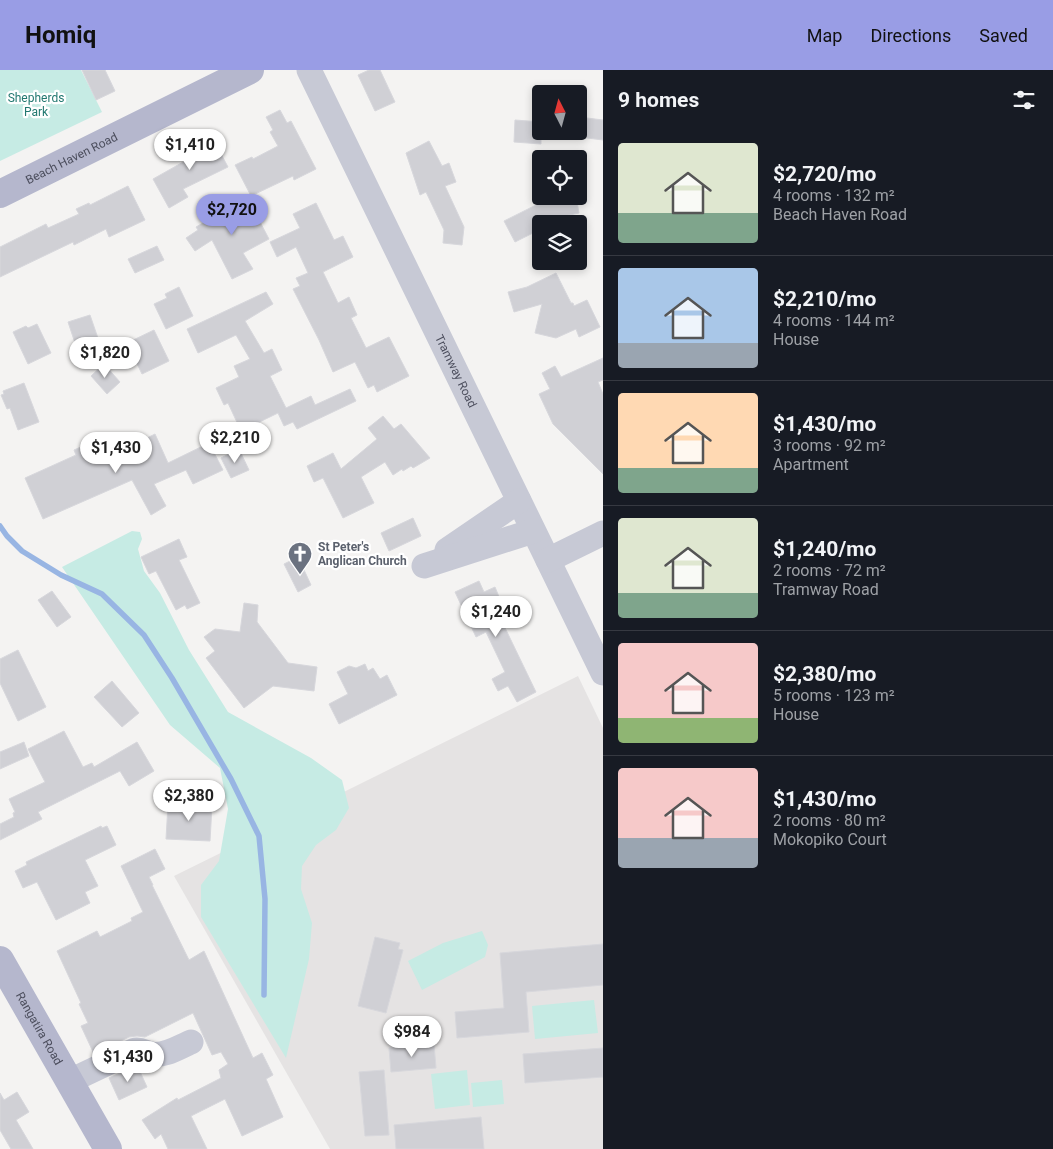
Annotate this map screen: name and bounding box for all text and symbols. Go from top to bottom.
text: Homiq [25,21,96,49]
text: Map [807,25,842,46]
text: Directions [870,25,951,46]
text: Saved [979,25,1028,46]
north arrow [532,85,588,140]
map controls [532,85,587,270]
icon: filters [1010,86,1038,114]
text: 9 homes [618,88,699,112]
park label: Shepherds Park [8,91,64,119]
pin: $1,410 [149,128,231,171]
street label: Beach Haven Road [23,130,120,187]
text: $1,410 [165,135,215,154]
button: locate [532,150,587,205]
text: $2,720/mo [773,162,876,186]
icon: home [658,163,718,223]
text: 4 rooms · 132 m² [773,186,895,205]
pin: $2,720 [191,194,273,236]
text: $2,720 [207,200,257,219]
text: Beach Haven Road [773,205,907,224]
button: layers [532,215,587,270]
text: $2,210/mo [773,287,876,311]
icon: home [658,288,718,348]
text: 4 rooms · 144 m² [773,311,895,330]
text: House [773,330,819,349]
street label: Tramway Road [432,332,479,410]
pin: $1,820 [64,336,146,379]
text: $1,820 [80,343,130,362]
text: $1,430/mo [773,412,876,436]
icon: home [658,413,718,473]
pin: $2,210 [194,422,276,464]
text: $2,210 [210,428,260,447]
pin: $1,430 [75,432,157,474]
text: 3 rooms · 92 m² [773,436,886,455]
text: $1,430 [91,438,141,457]
text: Apartment [773,455,849,474]
text: $1,240/mo [773,537,876,561]
icon: home [658,538,718,598]
place label: St Peter's Anglican Church [318,540,407,568]
church icon: St Peter's Anglican Church [287,541,313,575]
text: 2 rooms · 72 m² [773,561,886,580]
text: Tramway Road [773,580,879,599]
pin: $1,240 [455,596,537,638]
text: $1,240 [471,602,521,621]
text: $2,380/mo [773,662,876,686]
icon: home [658,663,718,723]
text: 5 rooms · 123 m² [773,686,895,705]
text: House [773,705,819,724]
pin: $2,380 [148,780,230,822]
text: $2,380 [164,786,214,805]
text: $1,430/mo [773,787,876,811]
icon: home [658,788,718,848]
text: 2 rooms · 80 m² [773,811,886,830]
text: Mokopiko Court [773,830,887,849]
street label: Rangatira Road [13,990,66,1068]
pin: $984 [382,1016,442,1058]
text: $984 [394,1022,430,1041]
pin: $1,430 [87,1040,169,1083]
text: $1,430 [103,1047,153,1066]

